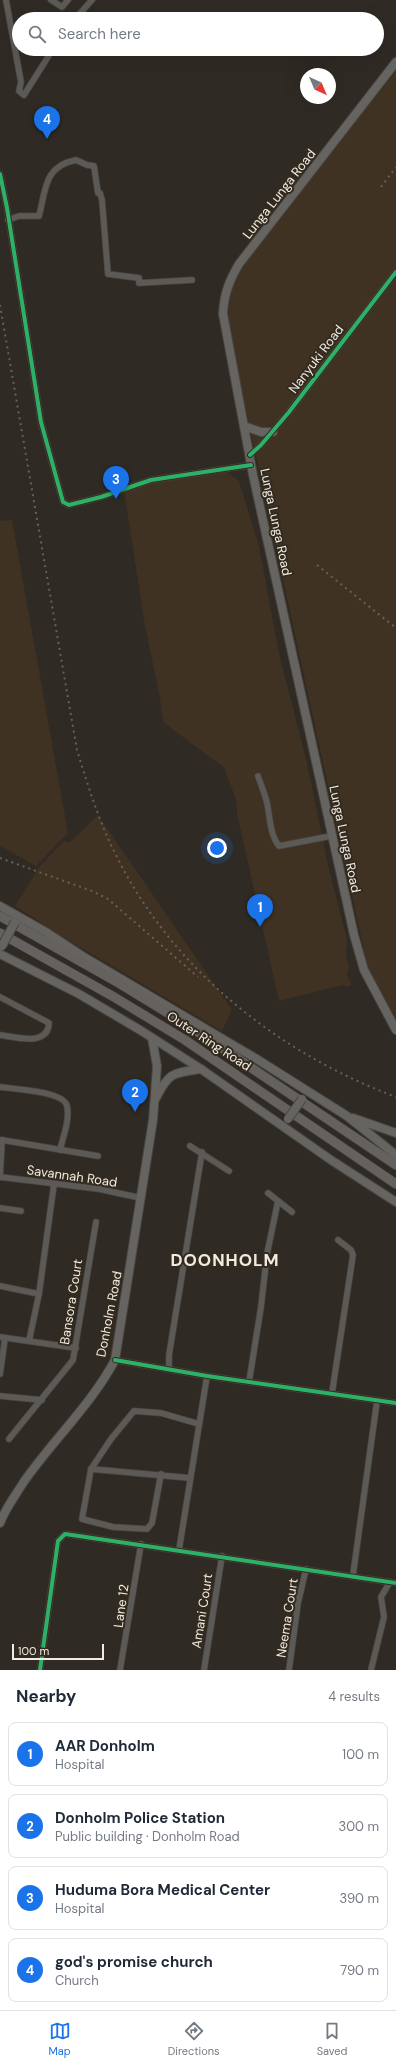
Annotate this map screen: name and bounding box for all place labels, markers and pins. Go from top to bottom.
pin: 4 [34,106,60,139]
pin: 3 [103,466,129,499]
pin: 1 [247,894,273,927]
pin: 2 [122,1079,148,1112]

